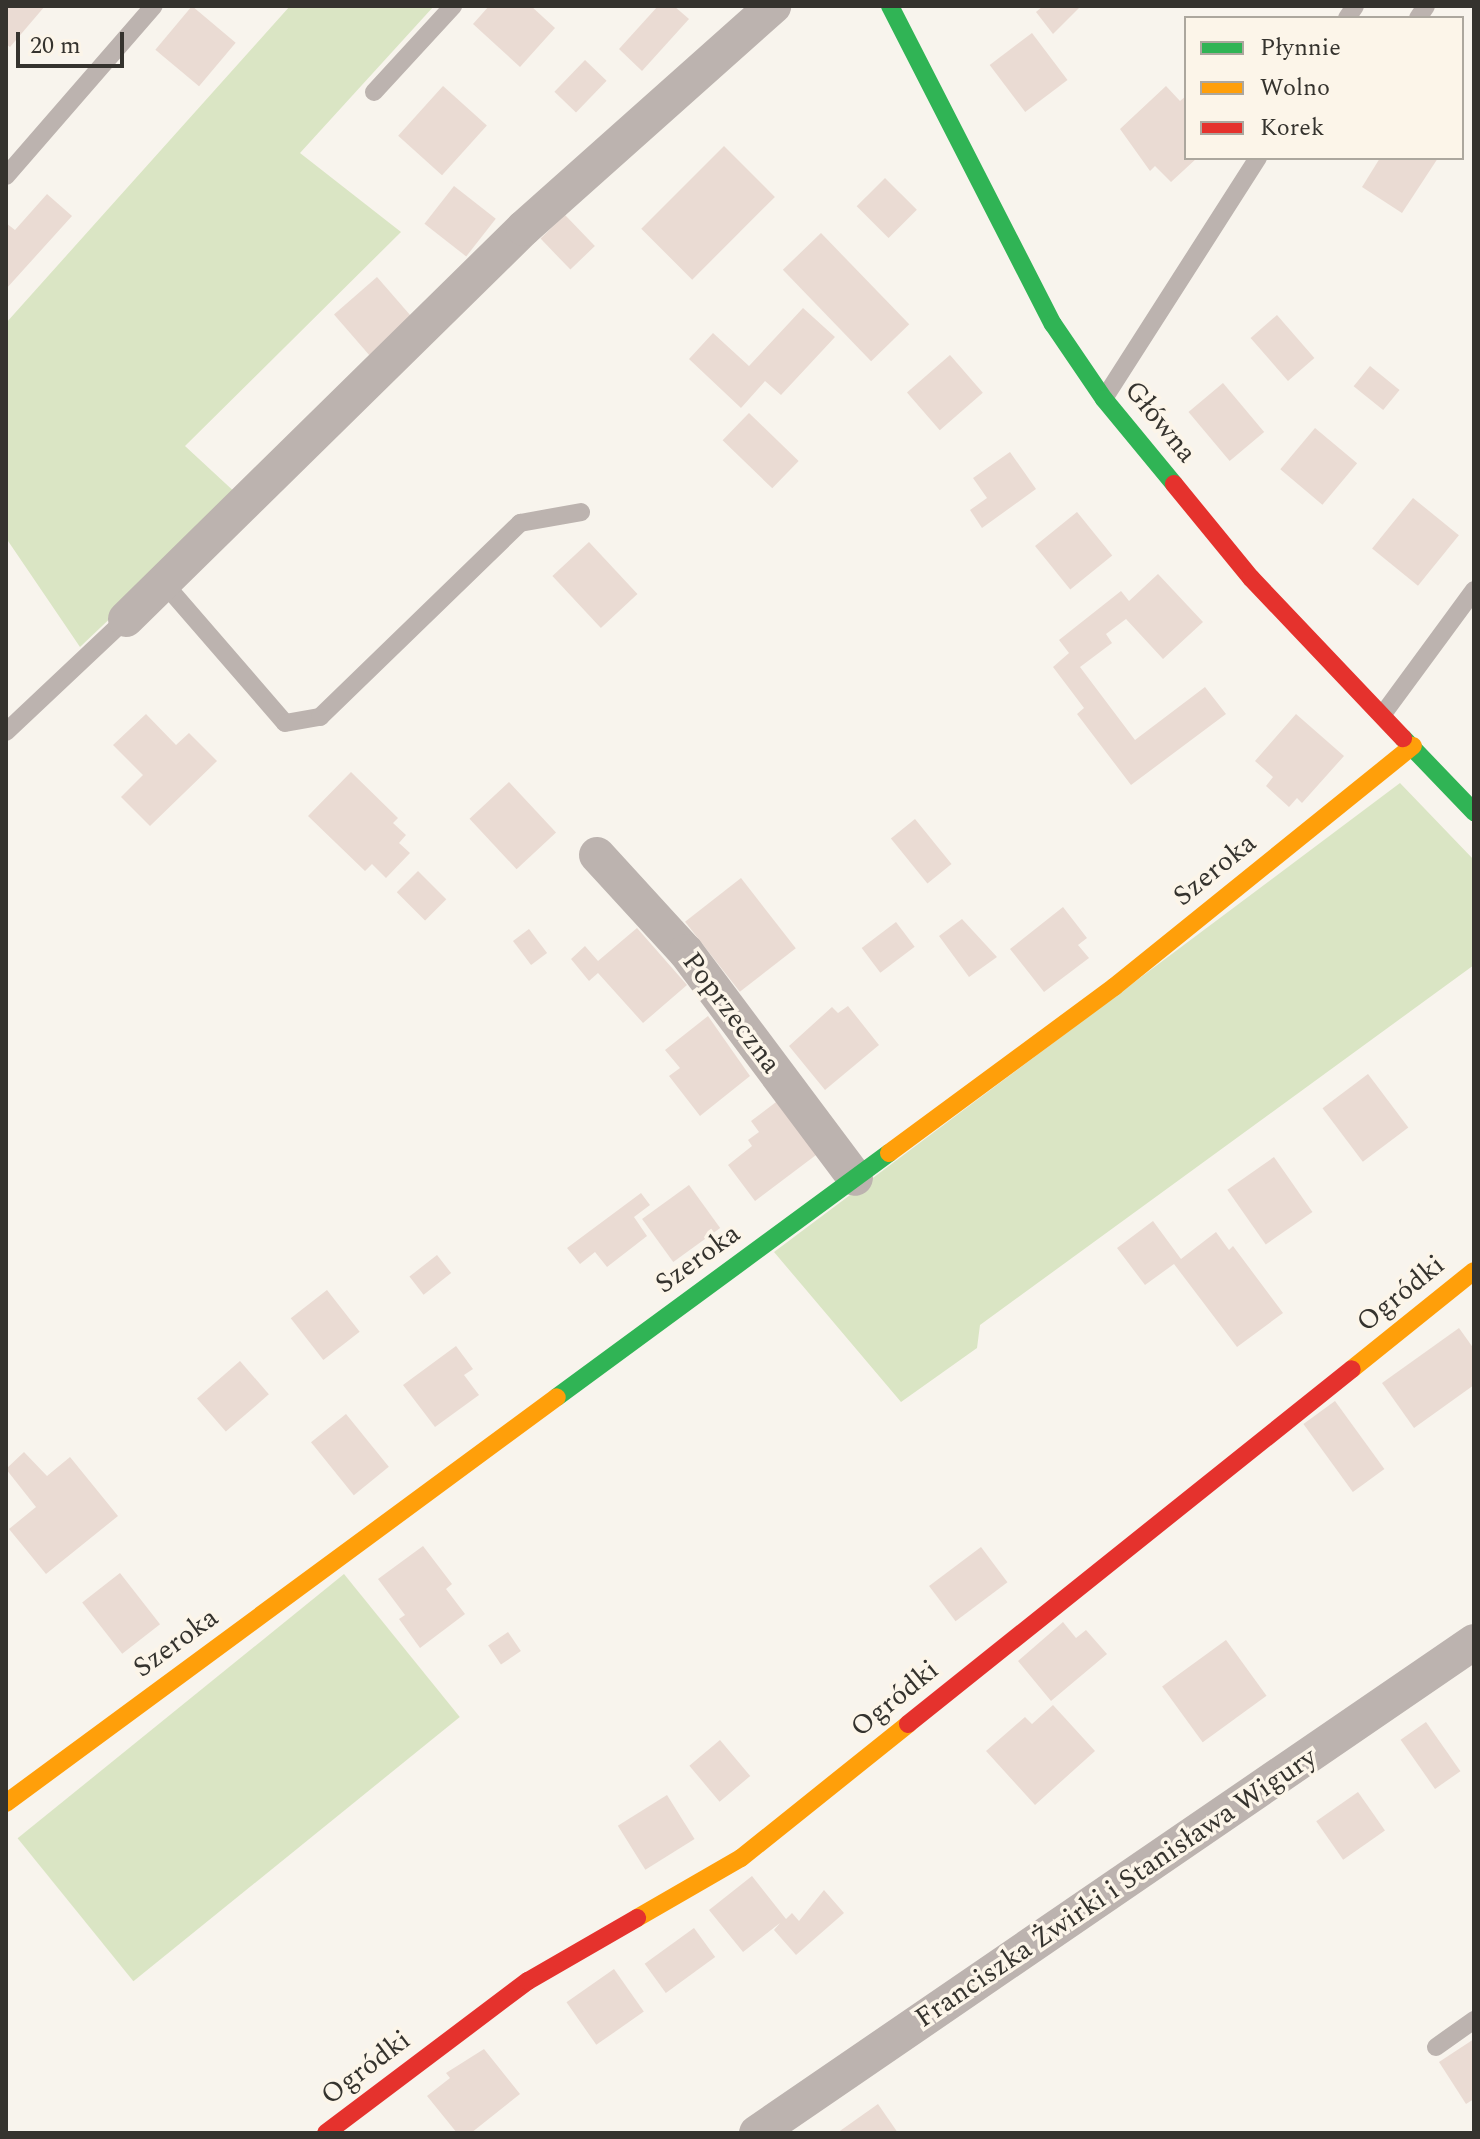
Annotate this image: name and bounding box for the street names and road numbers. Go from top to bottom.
street label: Główna [1117,374,1203,470]
street label: Szeroka [1167,826,1263,914]
street label: Poprzeczna [675,946,787,1080]
street label: Szeroka [649,1217,747,1301]
street label: Ogródki [1350,1248,1452,1340]
street label: Szeroka [127,1601,225,1685]
street label: Ogródki [844,1653,946,1745]
street label: Franciszka Żwirki i Stanisława Wigury [909,1741,1323,2035]
street label: Ogródki [315,2023,417,2113]

